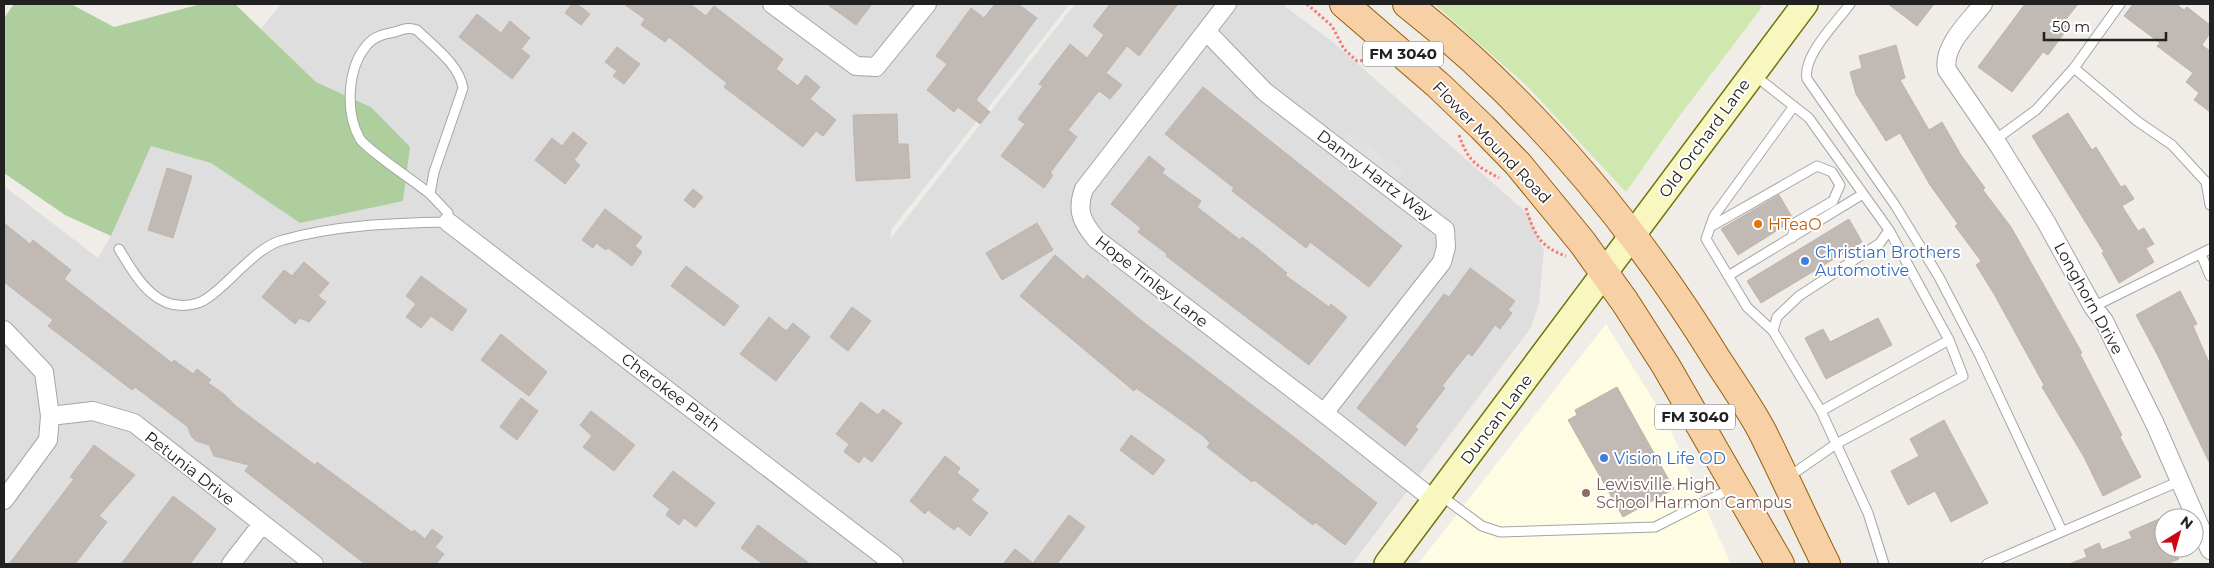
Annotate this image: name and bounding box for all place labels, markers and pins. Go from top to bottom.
place label: HTeaO [1768,215,1822,234]
marker: HTeaO [1752,218,1764,230]
place label: Christian Brothers Automotive [1815,243,1960,280]
marker: Christian Brothers Automotive [1799,255,1811,267]
place label: Vision Life OD [1614,449,1726,468]
marker: Vision Life OD [1598,452,1610,464]
place label: Lewisville High School Harmon Campus [1596,475,1792,512]
marker: Lewisville High School Harmon Campus [1580,487,1592,499]

